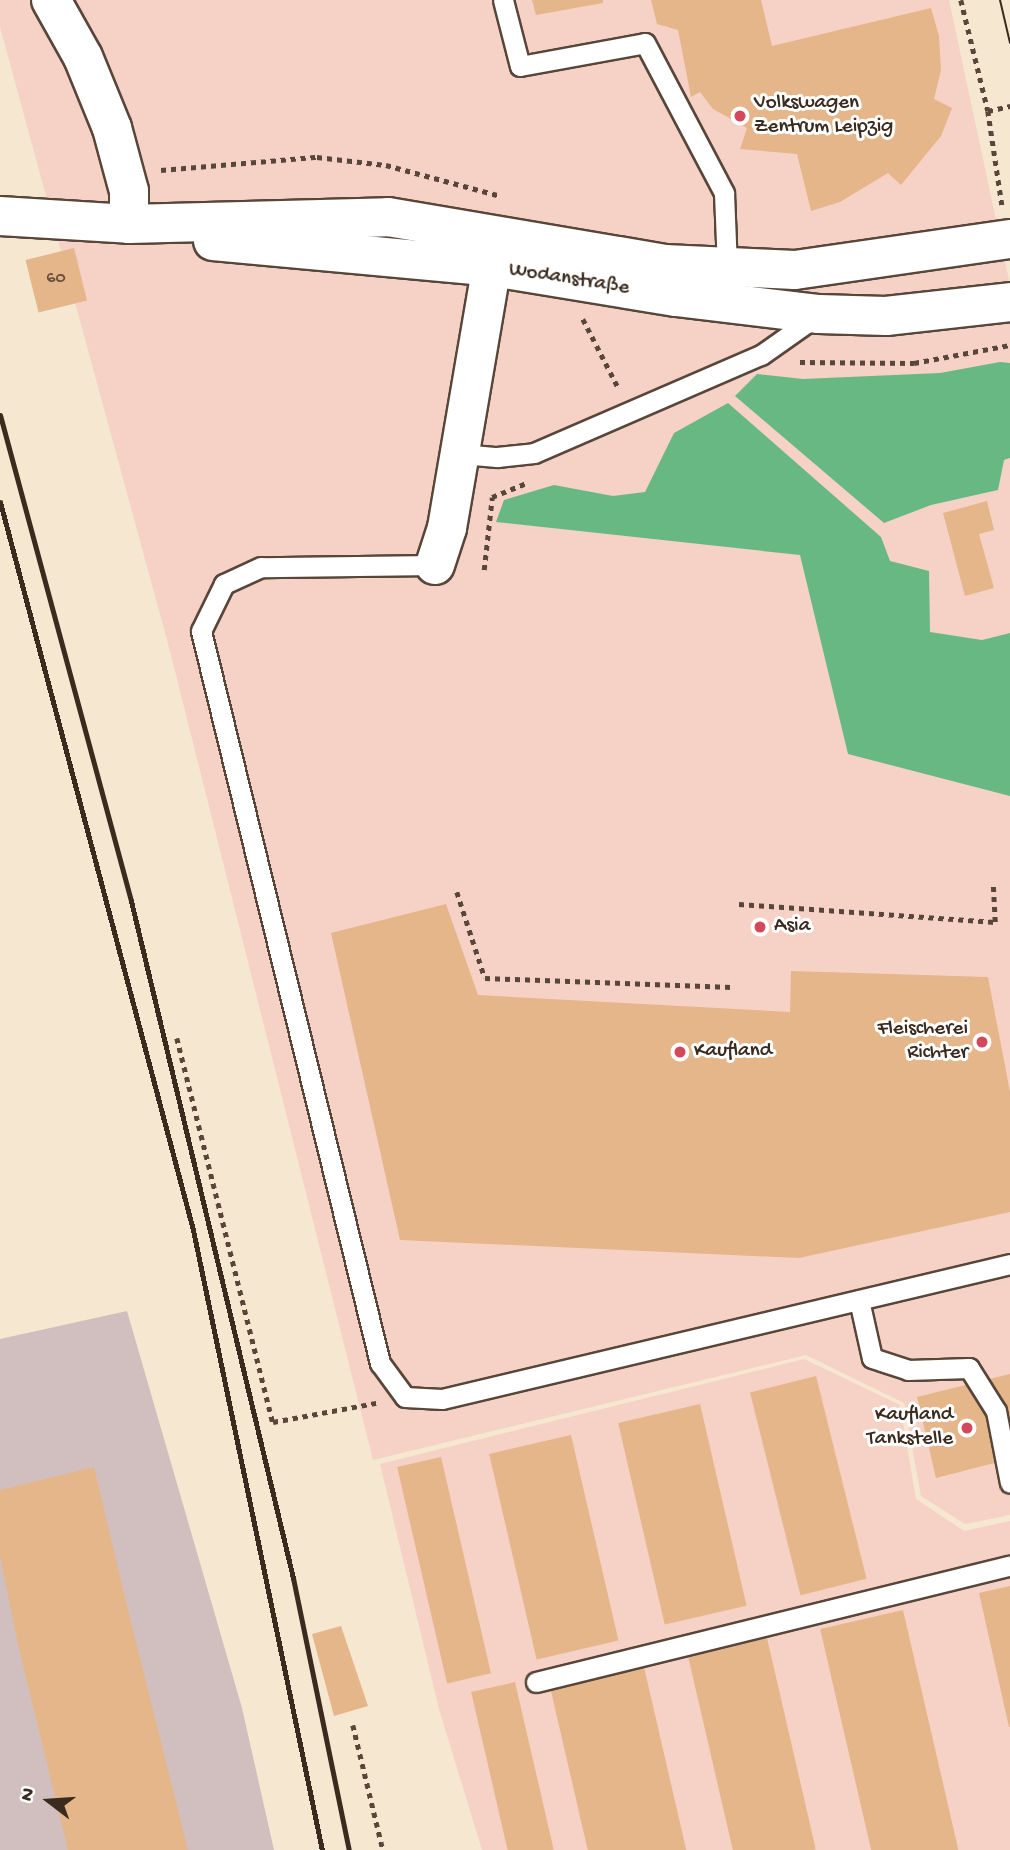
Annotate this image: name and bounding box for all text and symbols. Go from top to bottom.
place label: Volkswagen Zentrum Leipzig [754,91,893,141]
marker: Volkswagen Zentrum Leipzig [732,108,748,124]
street label: Wodanstraße [507,258,631,302]
house number: 60 [46,268,66,290]
place label: Asia [774,914,810,940]
marker: Asia [752,919,768,935]
place label: Fleischerei Richter [877,1017,968,1067]
marker: Fleischerei Richter [974,1034,990,1050]
place label: Kaufland [694,1039,772,1065]
marker: Kaufland [672,1044,688,1060]
place label: Kaufland Tankstelle [867,1403,953,1453]
marker: Kaufland Tankstelle [959,1420,975,1436]
north arrow [14,1766,84,1836]
text: N [16,1785,41,1804]

